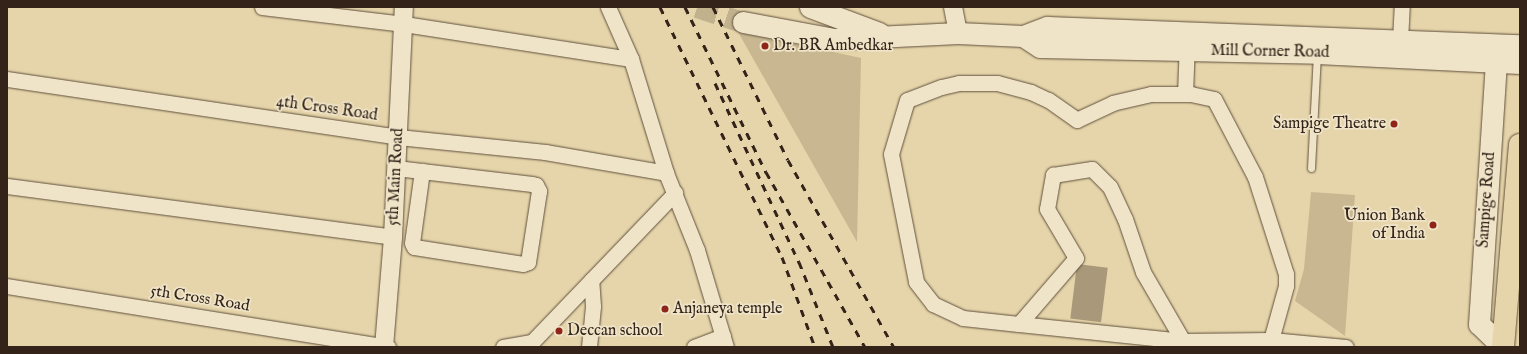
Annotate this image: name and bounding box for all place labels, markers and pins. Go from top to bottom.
place label: Dr. BR Ambedkar [773,36,893,56]
marker: Dr. BR Ambedkar [760,41,770,51]
place label: Sampige Theatre [1273,114,1386,134]
marker: Sampige Theatre [1389,119,1399,129]
place label: Union Bank of India [1344,206,1425,244]
marker: Union Bank of India [1428,220,1438,230]
place label: Anjaneya temple [673,299,782,319]
marker: Anjaneya temple [660,304,670,314]
place label: Deccan school [567,321,662,341]
marker: Deccan school [554,326,564,336]

